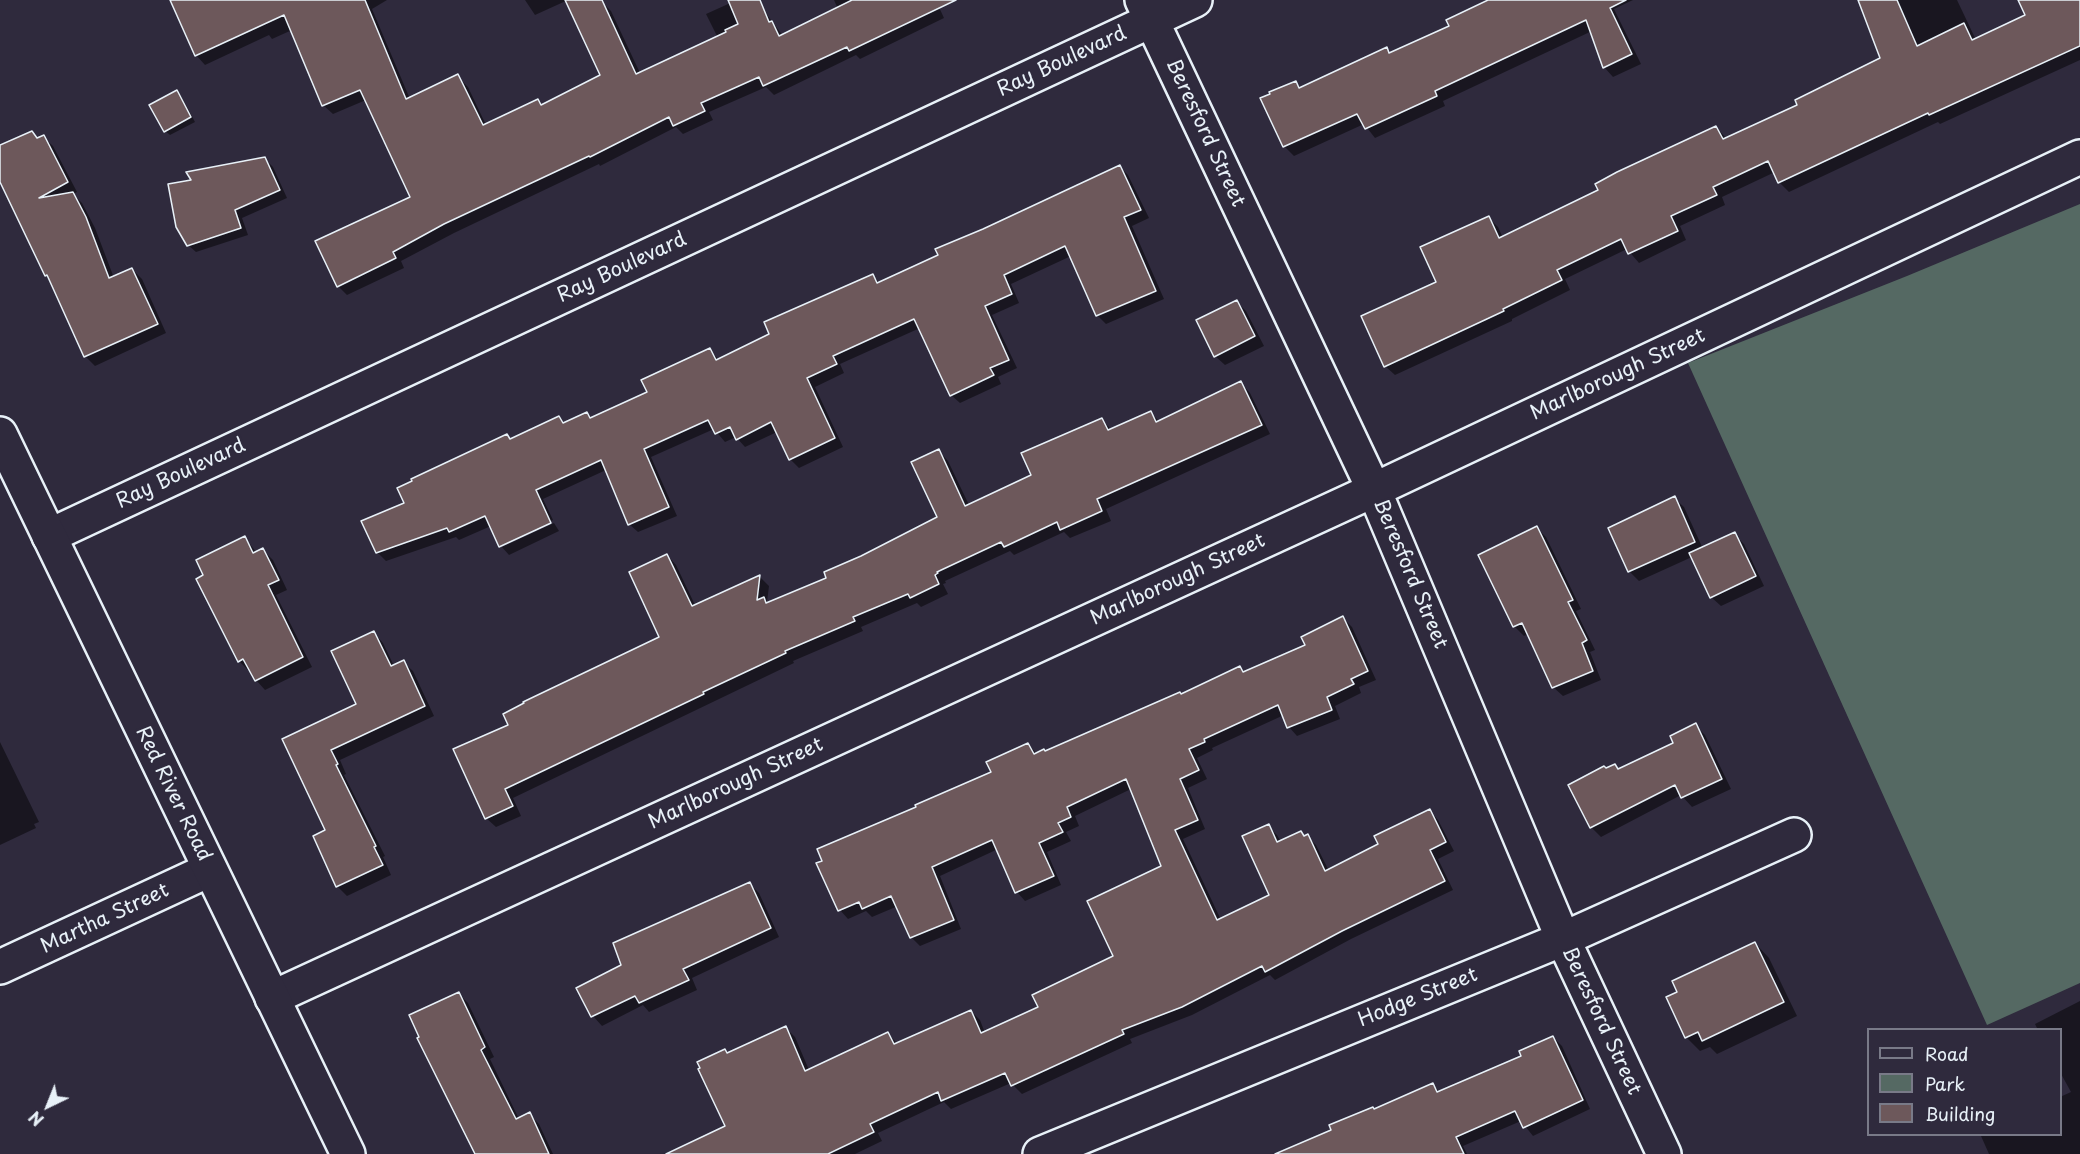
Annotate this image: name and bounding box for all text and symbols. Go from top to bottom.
street label: Ray Boulevard [994,22,1130,102]
street label: Beresford Street [1160,55,1250,211]
street label: Ray Boulevard [554,228,690,308]
street label: Marlborough Street [1527,324,1709,426]
street label: Ray Boulevard [113,434,249,514]
street label: Beresford Street [1368,495,1452,653]
street label: Marlborough Street [1087,529,1269,631]
street label: Red River Road [130,723,216,865]
street label: Marlborough Street [645,733,827,835]
street label: Martha Street [37,879,173,959]
street label: Beresford Street [1556,943,1646,1099]
street label: Hodge Street [1355,963,1481,1033]
legend [1867,1028,2062,1136]
text: Road [1925,1040,1969,1067]
text: Park [1925,1070,1965,1097]
north arrow [18,1076,78,1136]
text: Building [1925,1100,1995,1127]
text: N [23,1106,49,1132]

